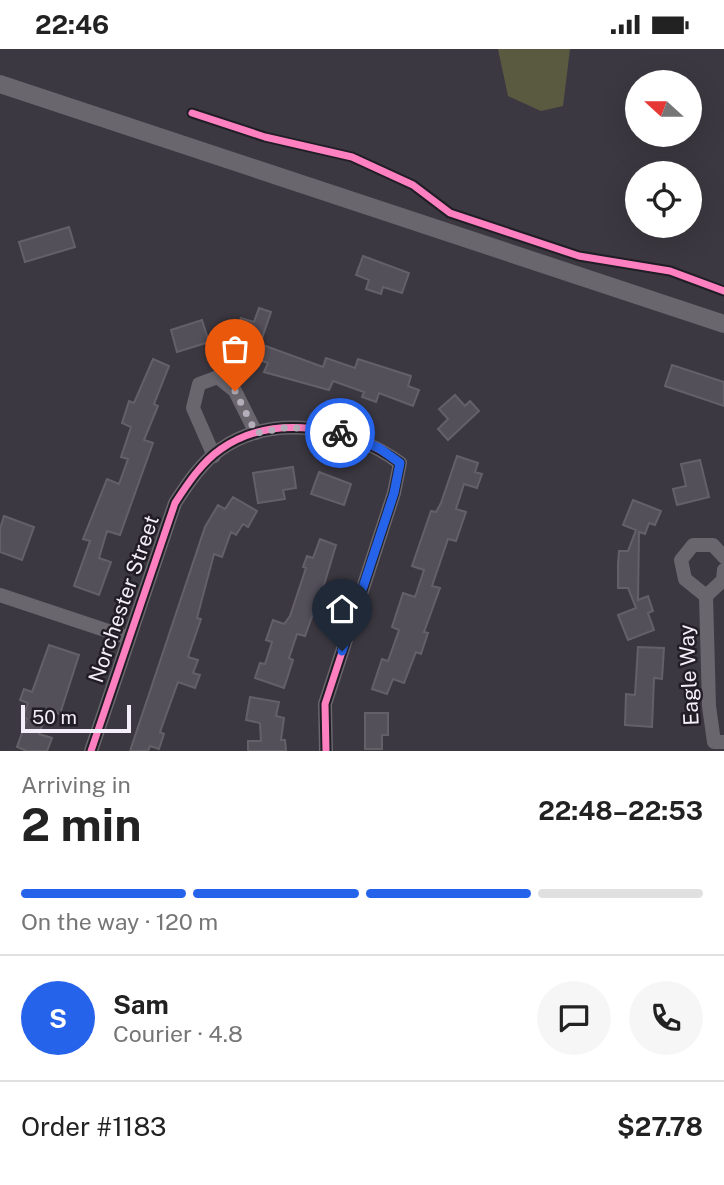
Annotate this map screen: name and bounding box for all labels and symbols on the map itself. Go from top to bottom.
north arrow [625,70,702,147]
pin [205,319,265,391]
courier [305,398,375,468]
street label: Norchester Street [83,512,164,686]
pin [312,579,372,651]
street label: Eagle Way [673,624,704,726]
scale bar [21,702,131,734]

